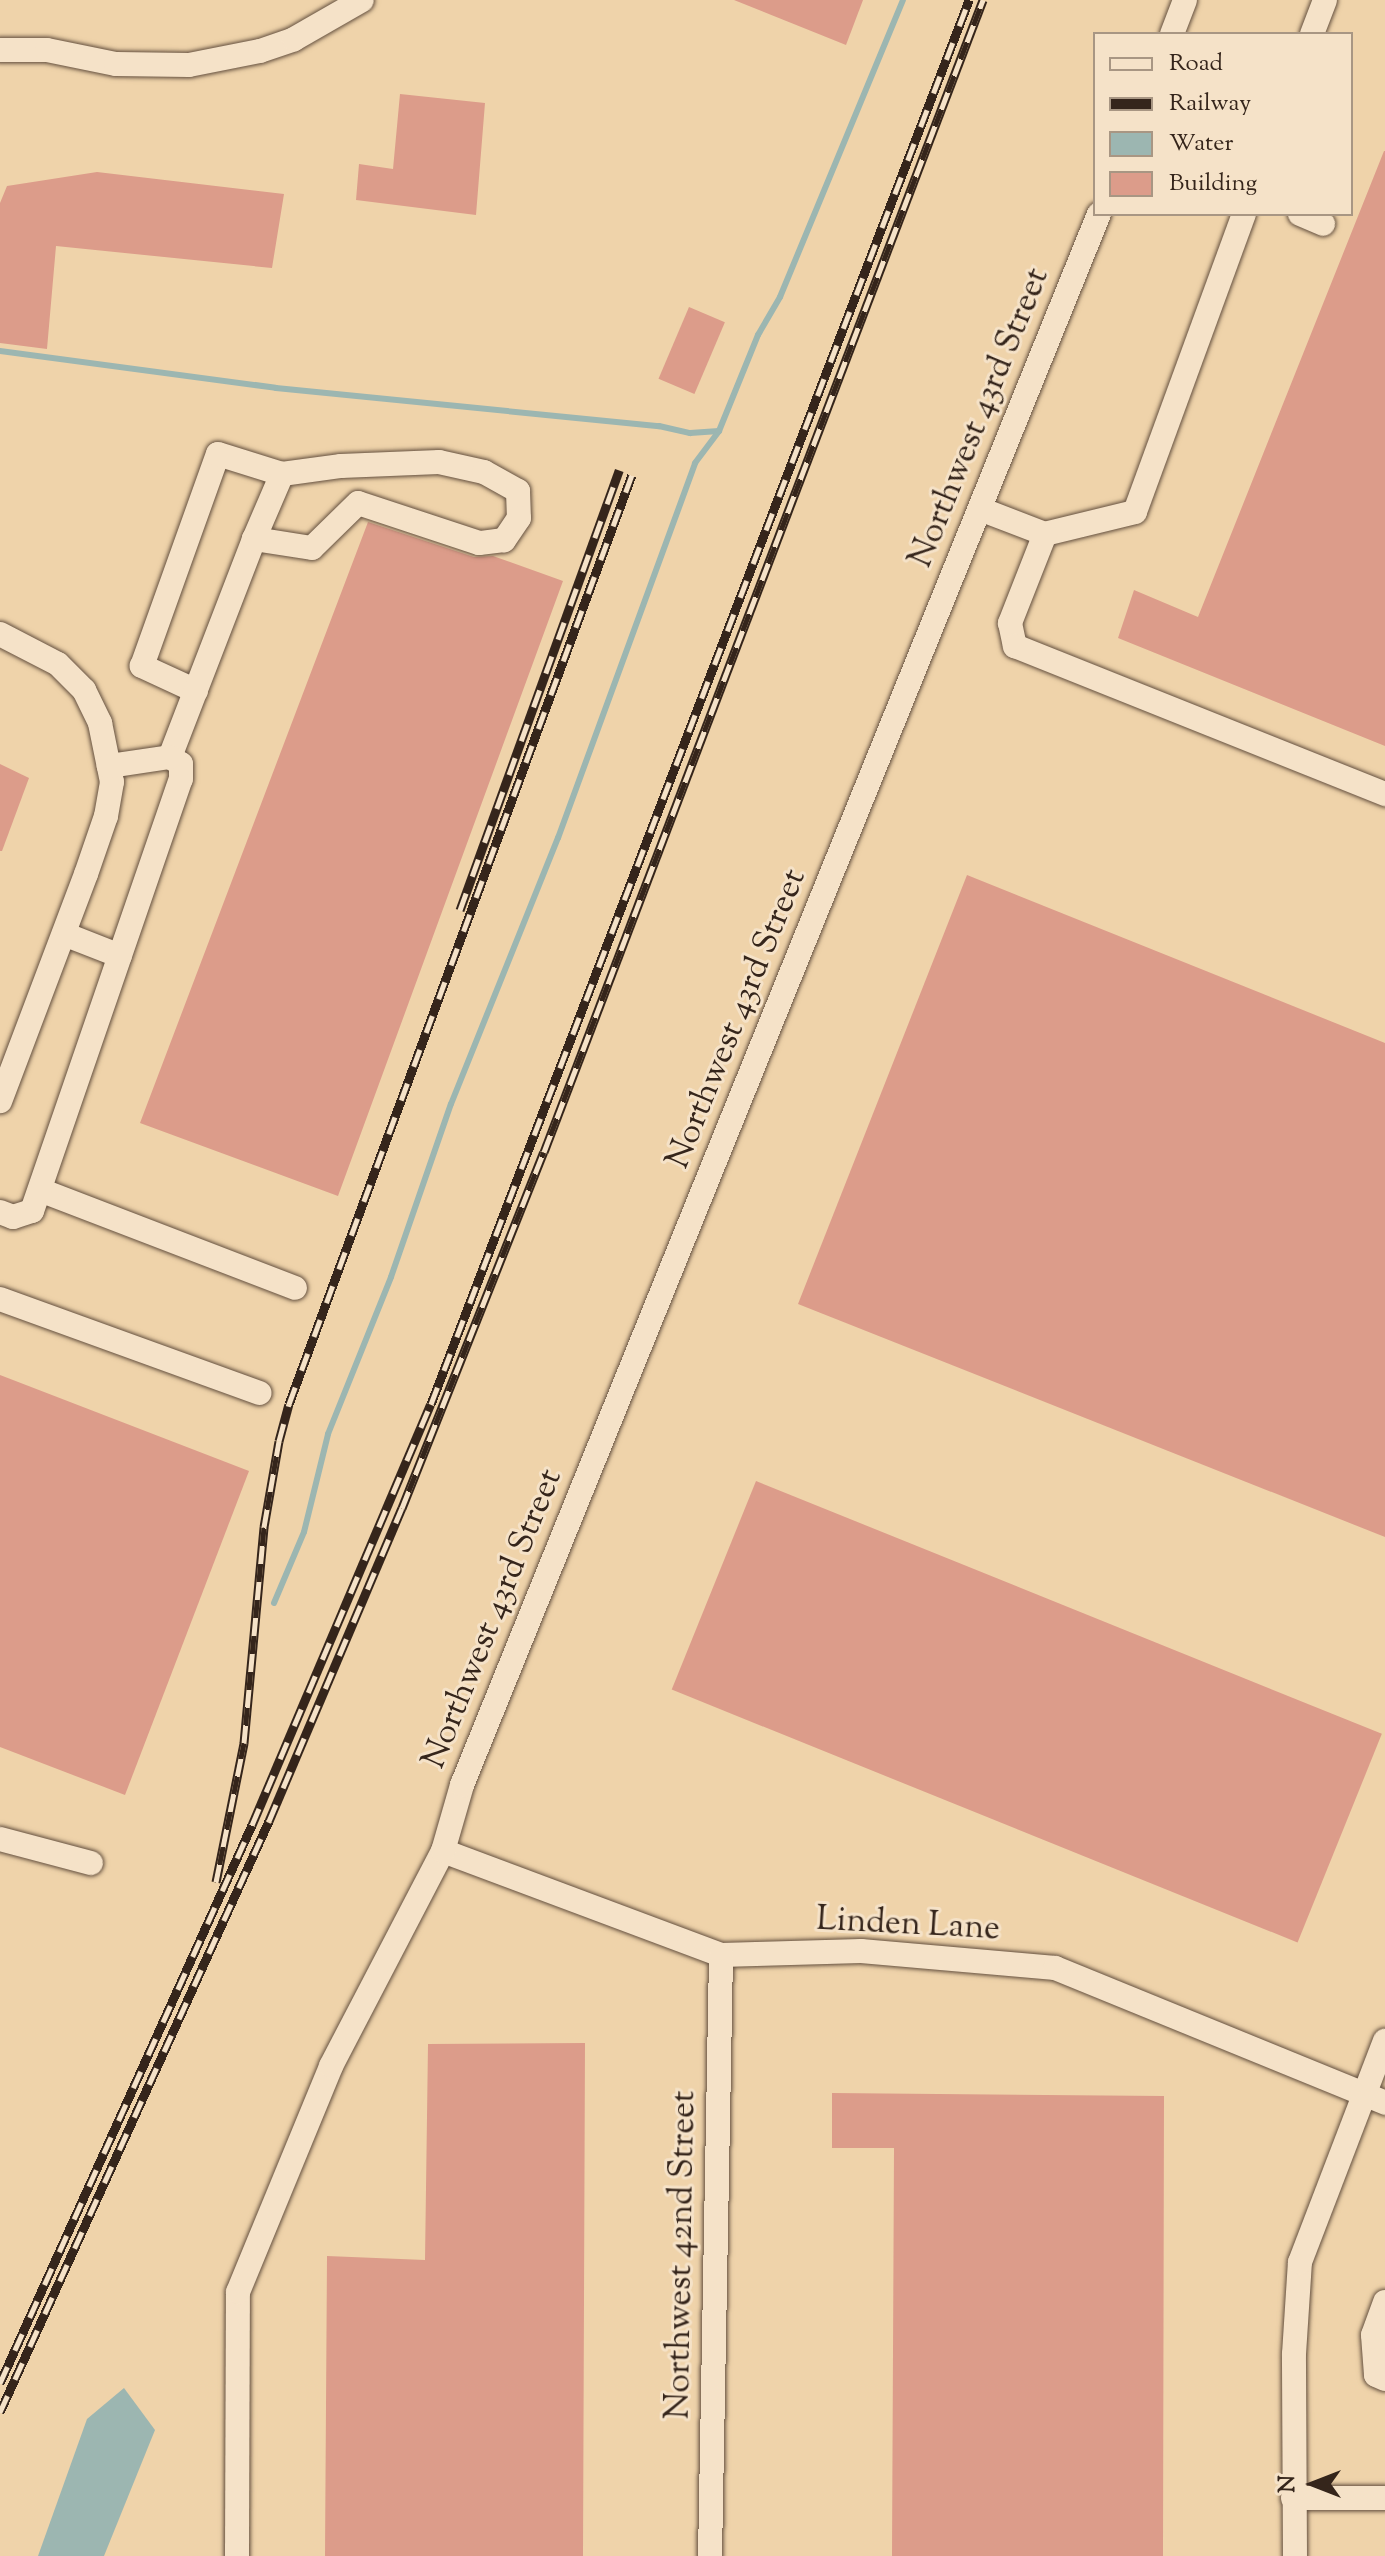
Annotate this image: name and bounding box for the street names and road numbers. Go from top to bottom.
street label: Northwest 43rd Street [901,262,1059,574]
street label: Northwest 43rd Street [658,863,816,1175]
street label: Northwest 43rd Street [414,1463,572,1775]
street label: Linden Lane [815,1900,1001,1950]
street label: Northwest 42nd Street [659,2090,705,2420]

